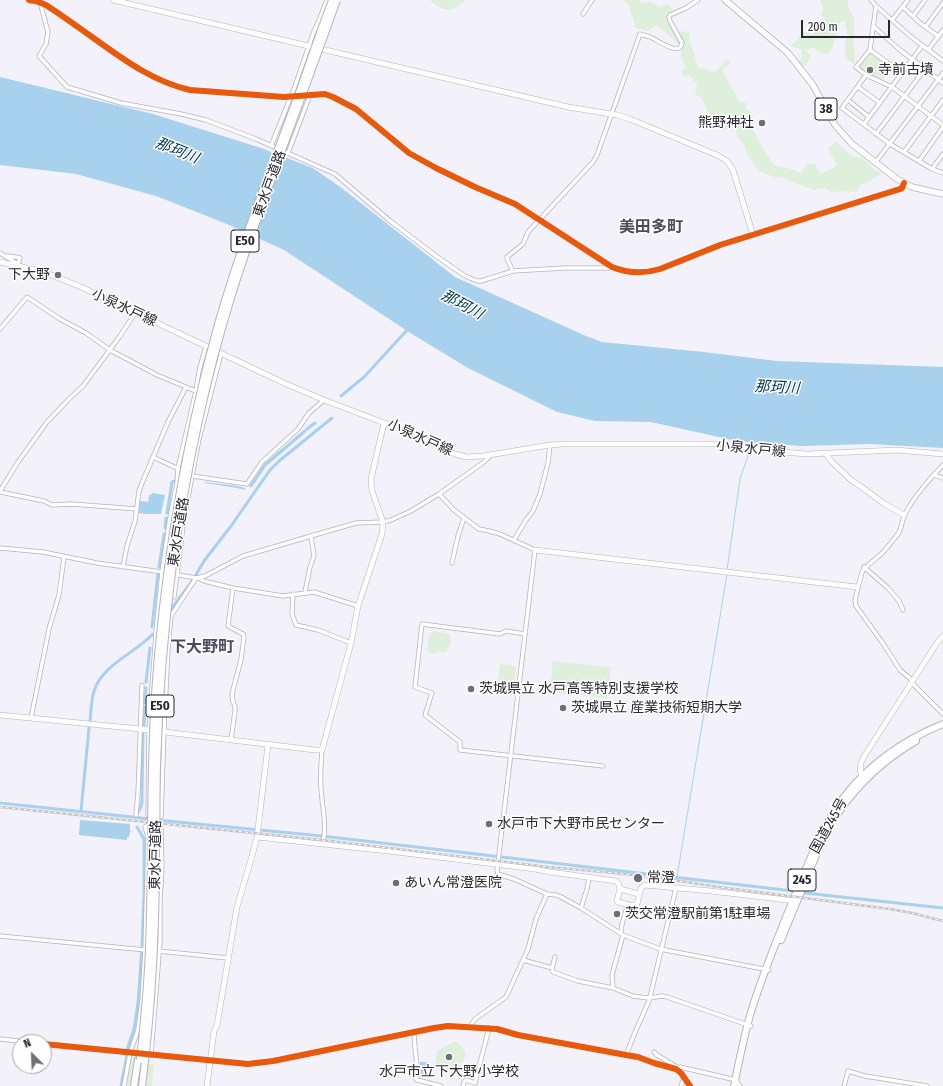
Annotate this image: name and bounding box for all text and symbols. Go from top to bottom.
scale bar [803,12,892,38]
text: 200 m [808,20,838,34]
place label: 寺前古墳 [878,62,934,78]
marker: 寺前古墳 [865,65,875,75]
road number: 38 [815,98,837,120]
place label: 熊野神社 [698,115,754,131]
marker: 熊野神社 [757,118,767,128]
water label: 那珂川 [153,134,201,168]
street label: 東水戸道路 [250,148,290,220]
district label: 美田多町 [619,218,683,238]
road number: E50 [231,230,259,252]
place label: 下大野 [8,267,50,283]
marker: 下大野 [53,270,63,280]
street label: 小泉水戸線 [89,286,159,330]
water label: 那珂川 [438,286,486,324]
water label: 那珂川 [754,378,800,398]
street label: 小泉水戸線 [385,416,455,460]
street label: 小泉水戸線 [715,437,787,461]
street label: 東水戸道路 [165,496,193,568]
district label: 下大野町 [170,638,234,658]
place label: 茨城県立 水戸高等特別支援学校 [479,681,678,697]
marker: 茨城県立 水戸高等特別支援学校 [466,684,476,694]
road number: E50 [146,695,174,717]
place label: 茨城県立 産業技術短期大学 [571,700,742,716]
marker: 茨城県立 産業技術短期大学 [558,703,568,713]
street label: 国道245号 [807,795,851,857]
place label: 水戸市下大野市民センター [497,816,665,832]
marker: 水戸市下大野市民センター [484,819,494,829]
street label: 東水戸道路 [147,820,165,890]
road number: 245 [788,869,816,891]
place label: 常澄 [647,870,675,886]
marker: 常澄 [632,872,644,884]
place label: あいん常澄医院 [404,875,502,891]
marker: あいん常澄医院 [391,878,401,888]
place label: 茨交常澄駅前第1駐車場 [625,906,770,922]
marker: 茨交常澄駅前第1駐車場 [612,909,622,919]
north arrow [12,1034,52,1074]
text: N [22,1036,33,1051]
marker: 水戸市立下大野小学校 [444,1052,454,1062]
place label: 水戸市立下大野小学校 [379,1064,519,1080]

